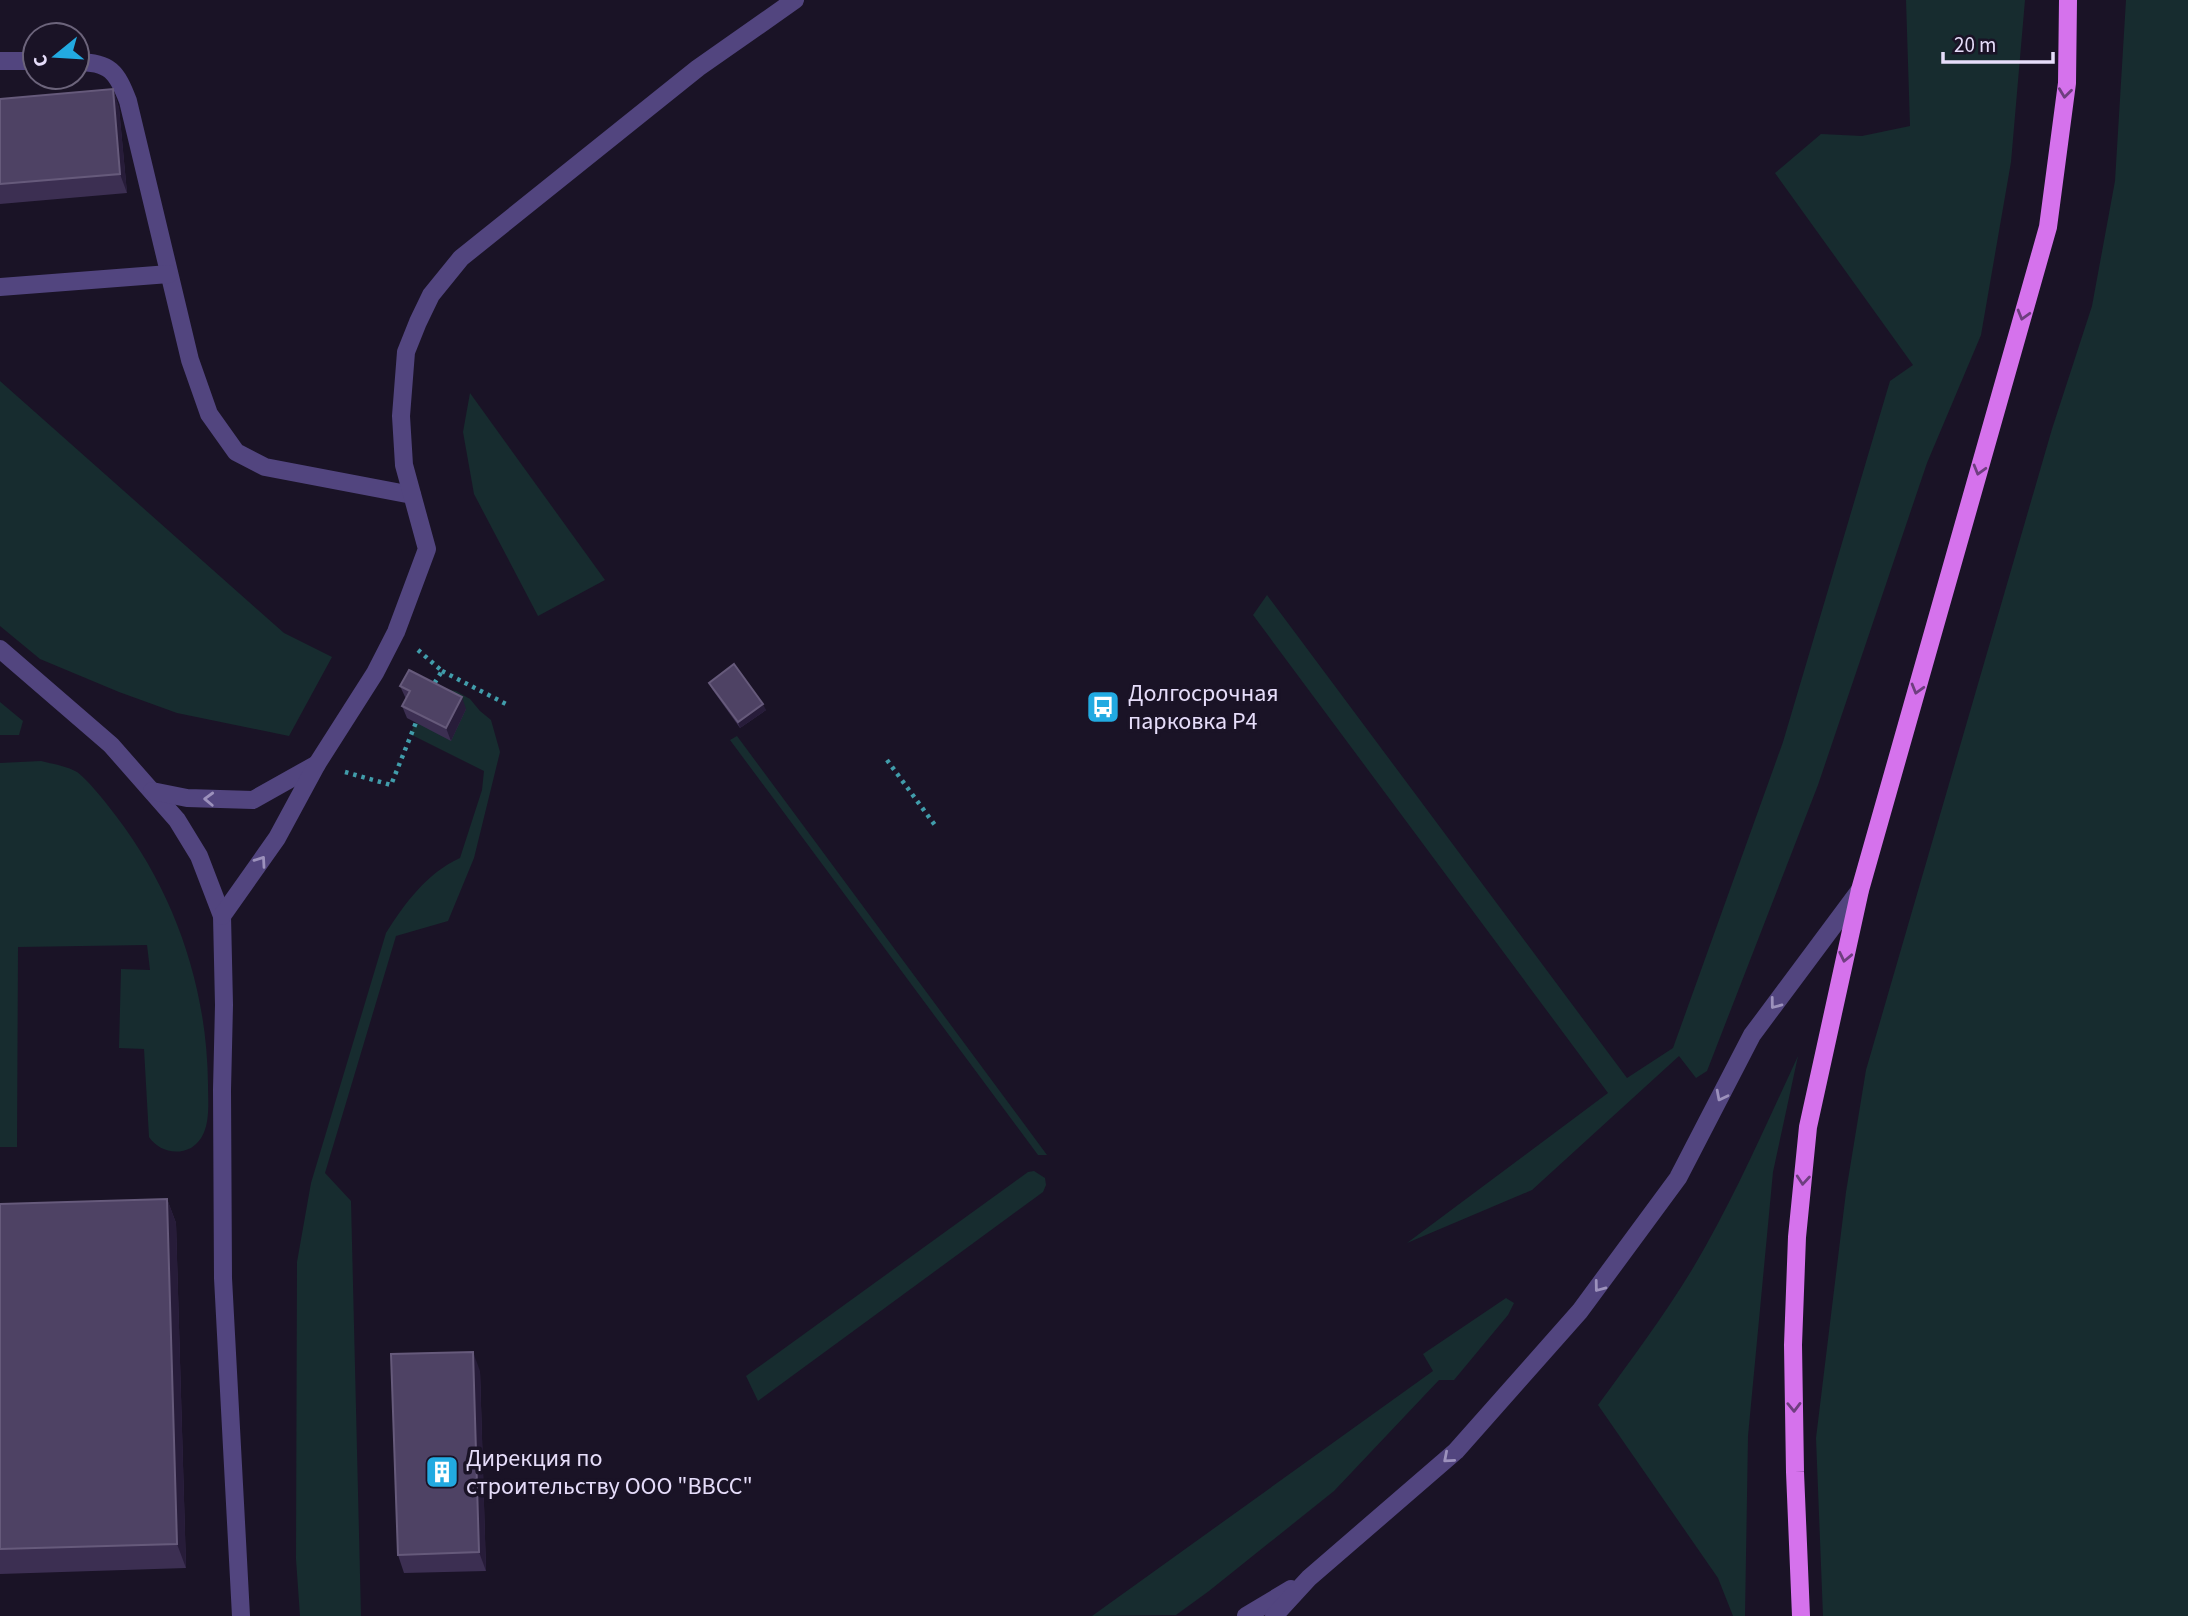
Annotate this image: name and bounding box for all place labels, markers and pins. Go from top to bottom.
place label: Долгосрочная парковка P4 [1128,676,1279,739]
bus stop icon: Долгосрочная парковка P4 [1084,688,1122,726]
place label: Дирекция по строительству ООО "ВВСС" [466,1441,753,1504]
building icon: Дирекция по строительству ООО "ВВСС" [423,1453,461,1491]

